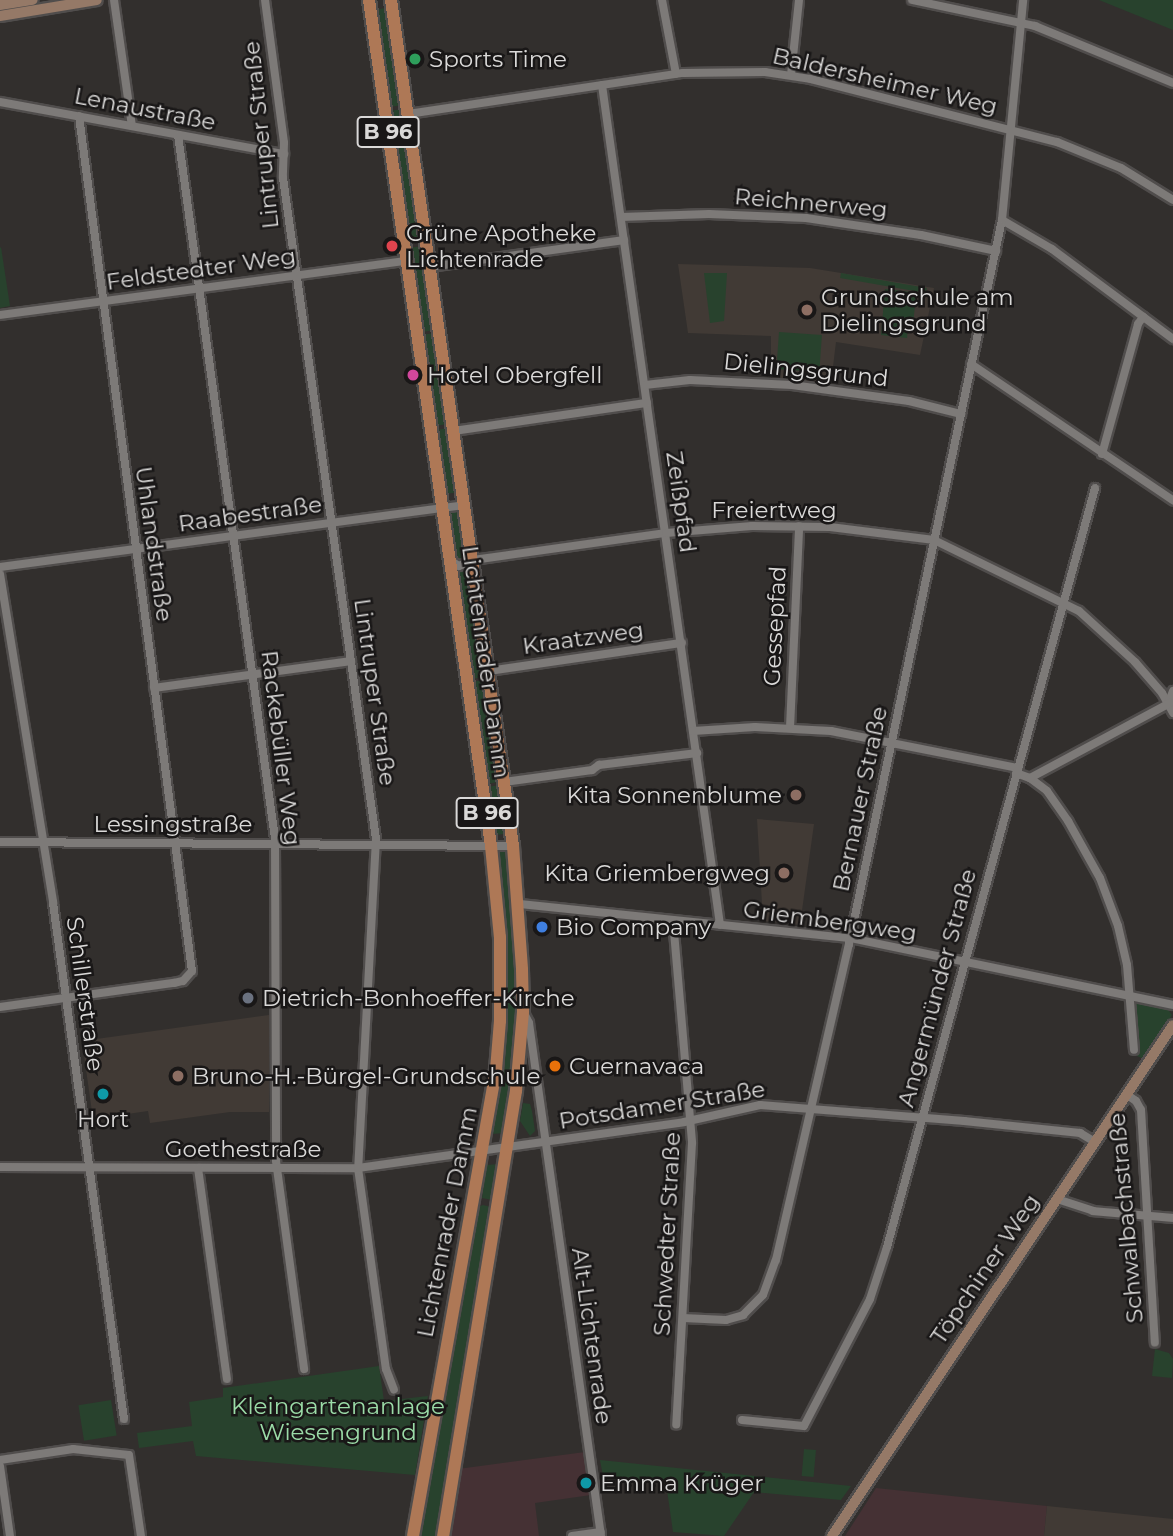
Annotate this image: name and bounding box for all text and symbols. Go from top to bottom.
street label: Lintruper Straße [237,40,285,230]
street label: Baldersheimer Weg [770,42,1000,120]
place label: Sports Time [429,45,567,73]
marker: Sports Time [407,51,423,67]
street label: Lenaustraße [72,82,218,136]
road number: B 96 [356,114,420,150]
street label: Reichnerweg [733,183,889,223]
place label: Grüne Apotheke Lichtenrade [406,219,596,273]
marker: Grüne Apotheke Lichtenrade [384,238,400,254]
street label: Feldstedter Weg [104,242,298,296]
place label: Grundschule am Dielingsgrund [821,283,1014,337]
marker: Grundschule am Dielingsgrund [799,302,815,318]
street label: Dielingsgrund [722,348,890,392]
place label: Hotel Obergfell [427,361,602,389]
marker: Hotel Obergfell [405,367,421,383]
street label: Zeißpfad [660,449,702,555]
street label: Uhlandstraße [129,465,179,623]
street label: Raabestraße [176,490,324,538]
street label: Freiertweg [711,496,837,524]
street label: Lichtenrader Damm [456,544,516,780]
street label: Gessepfad [758,565,792,687]
street label: Lintruper Straße [348,597,402,787]
street label: Kraatzweg [521,616,645,660]
street label: Rackebüller Weg [255,649,307,847]
street label: Bernauer Straße [827,704,893,894]
place label: Kita Sonnenblume [567,781,782,809]
marker: Kita Sonnenblume [788,787,804,803]
road number: B 96 [456,796,518,830]
street label: Lessingstraße [94,810,252,838]
place label: Kita Griembergweg [544,859,770,887]
marker: Kita Griembergweg [776,865,792,881]
street label: Angermünder Straße [892,866,982,1110]
street label: Griembergweg [741,895,919,947]
place label: Bio Company [556,913,711,941]
street label: Schillerstraße [60,915,110,1073]
marker: Bio Company [534,919,550,935]
place label: Dietrich-Bonhoeffer-Kirche [262,984,575,1012]
marker: Dietrich-Bonhoeffer-Kirche [240,990,256,1006]
place label: Cuernavaca [569,1052,704,1080]
marker: Cuernavaca [547,1058,563,1074]
place label: Bruno-H.-Bürgel-Grundschule [192,1062,540,1090]
marker: Bruno-H.-Bürgel-Grundschule [170,1068,186,1084]
street label: Potsdamer Straße [557,1075,767,1135]
marker: Hort [95,1086,111,1102]
street label: Lichtenrader Damm [411,1104,483,1340]
place label: Hort [77,1105,129,1133]
street label: Schwalbachstraße [1103,1112,1149,1324]
street label: Schwedter Straße [648,1131,686,1337]
street label: Goethestraße [165,1135,321,1163]
street label: Töpchiner Weg [925,1189,1045,1349]
street label: Alt-Lichtenrade [566,1246,618,1426]
park label: Kleingartenanlage Wiesengrund [231,1392,445,1446]
place label: Emma Krüger [600,1469,763,1497]
marker: Emma Krüger [578,1475,594,1491]

